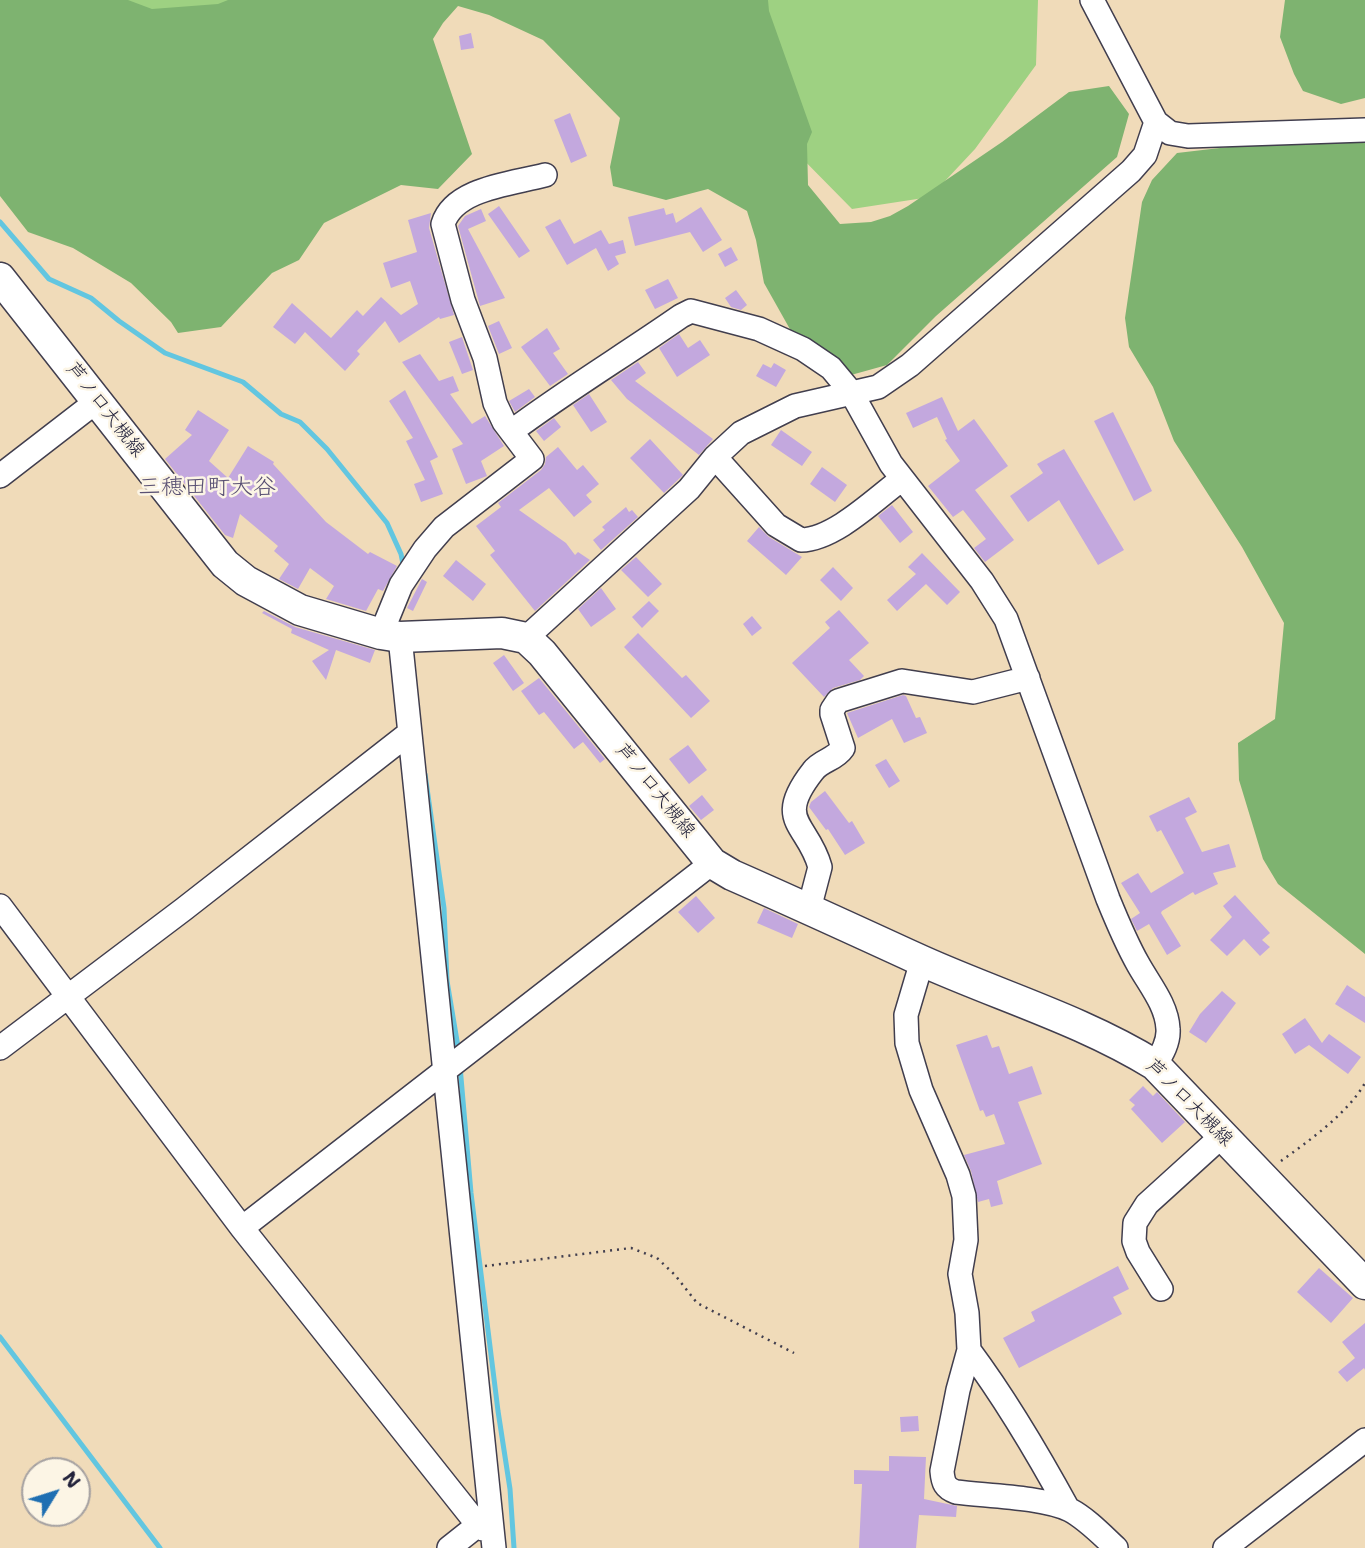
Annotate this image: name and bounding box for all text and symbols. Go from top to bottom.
street label: 芦ノ口大槻線 [61,358,149,462]
district label: 三穂田町大谷 [138,474,276,502]
street label: 芦ノ口大槻線 [610,740,700,842]
street label: 芦ノ口大槻線 [1141,1055,1237,1151]
north arrow [21,1457,91,1527]
text: N [57,1466,86,1494]

